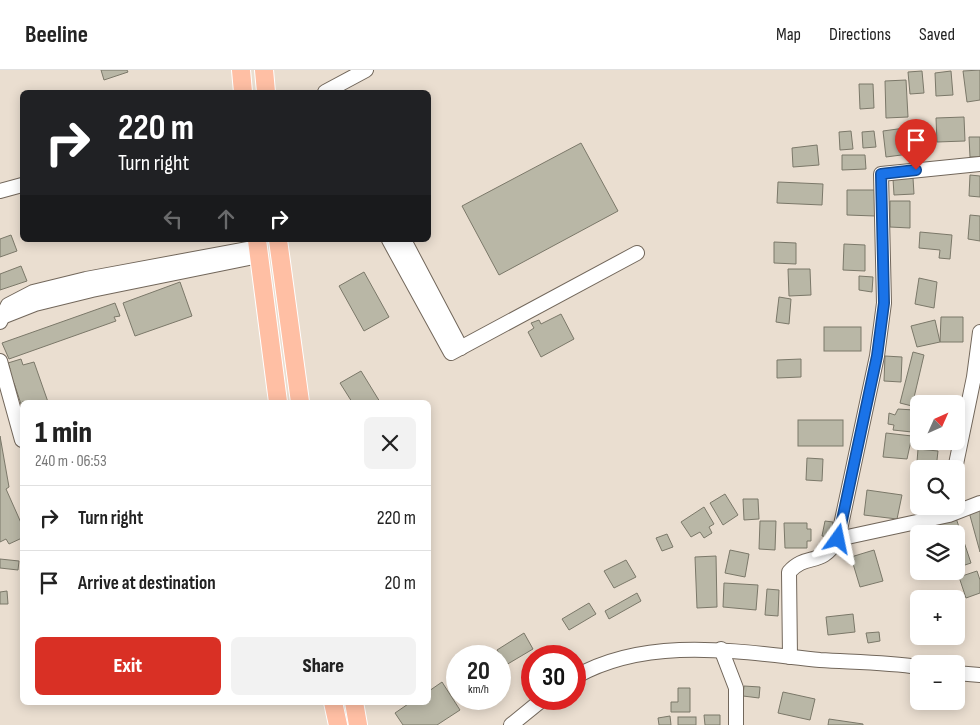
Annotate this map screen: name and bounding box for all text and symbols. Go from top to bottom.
text: Beeline [25,20,88,49]
text: Map [776,24,801,45]
text: Directions [829,24,891,45]
text: Saved [919,24,955,45]
text: 220 m [118,107,194,150]
icon: right [35,110,100,175]
pin [895,119,937,170]
icon: arrive [902,126,930,154]
text: Turn right [118,150,189,177]
icon: left [159,205,187,233]
icon: ahead [212,205,240,233]
icon: right [265,205,293,233]
north arrow [910,395,965,450]
map controls [910,395,965,710]
text: 1 min [35,415,92,451]
button: close [364,417,416,469]
text: 240 m · 06:53 [35,452,107,471]
button: search [910,460,965,515]
icon: right [35,504,63,532]
text: Turn right [78,507,143,530]
text: 220 m [377,507,416,530]
position arrow [811,512,863,564]
button: layers [910,525,965,580]
icon: arrive [35,569,63,597]
text: Arrive at destination [78,572,216,595]
text: 20 m [384,572,416,595]
button: + [910,590,965,645]
button: Exit [35,637,221,695]
button: Share [231,637,416,695]
speed limit sign: 30 [521,645,586,710]
button: − [910,655,965,710]
text: 20 [467,656,490,687]
text: km/h [468,682,489,697]

